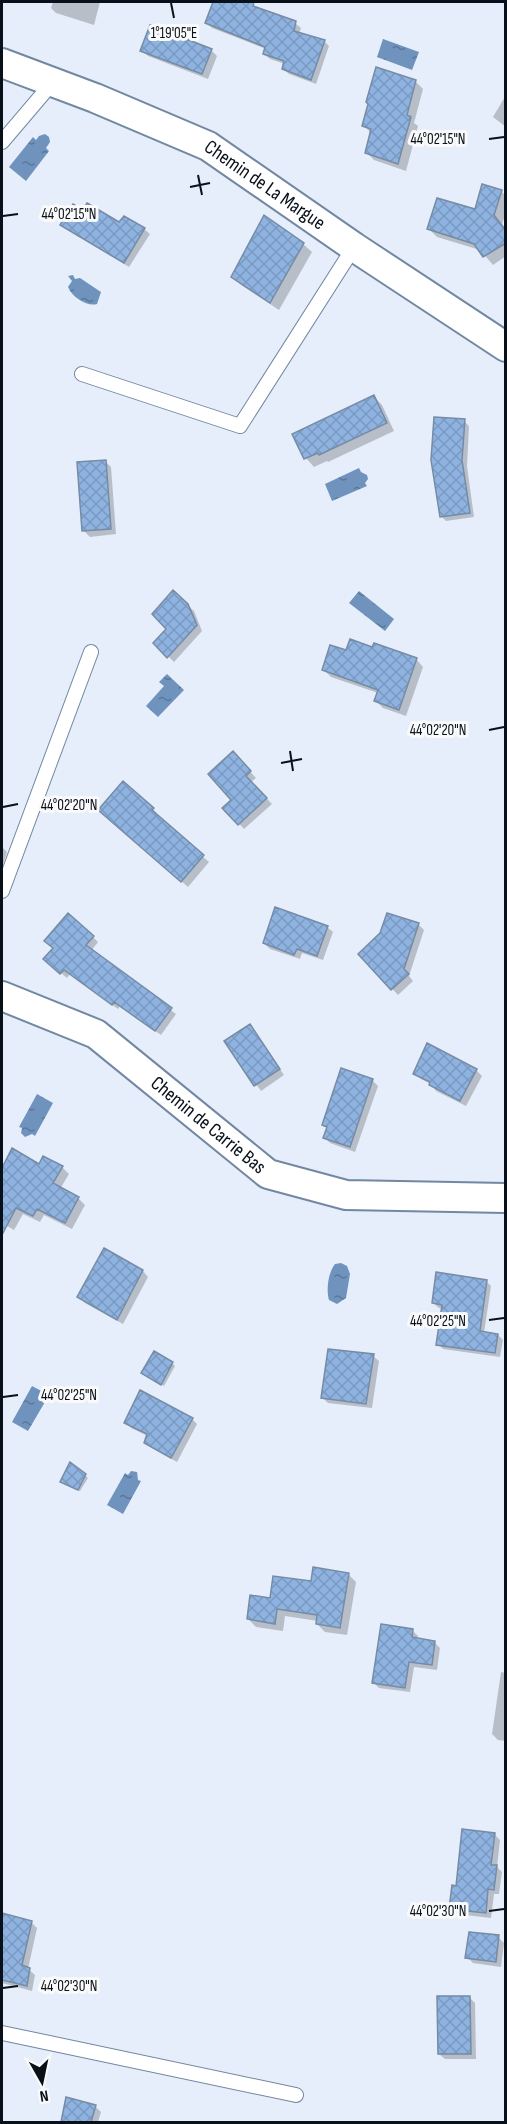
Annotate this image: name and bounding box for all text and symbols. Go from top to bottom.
text: 1°19'05"E [151,24,197,43]
text: 44°02'15"N [410,130,466,149]
street label: Chemin de La Margue [200,135,330,235]
text: 44°02'15"N [41,205,97,224]
text: 44°02'20"N [410,721,466,740]
text: 44°02'20"N [41,796,97,815]
street label: Chemin de Carrie Bas [146,1071,271,1179]
text: 44°02'25"N [410,1312,466,1331]
text: 44°02'25"N [41,1386,97,1405]
text: 44°02'30"N [410,1902,466,1921]
text: 44°02'30"N [41,1977,97,1996]
north arrow [12,2052,72,2112]
text: N [38,2085,50,2105]

